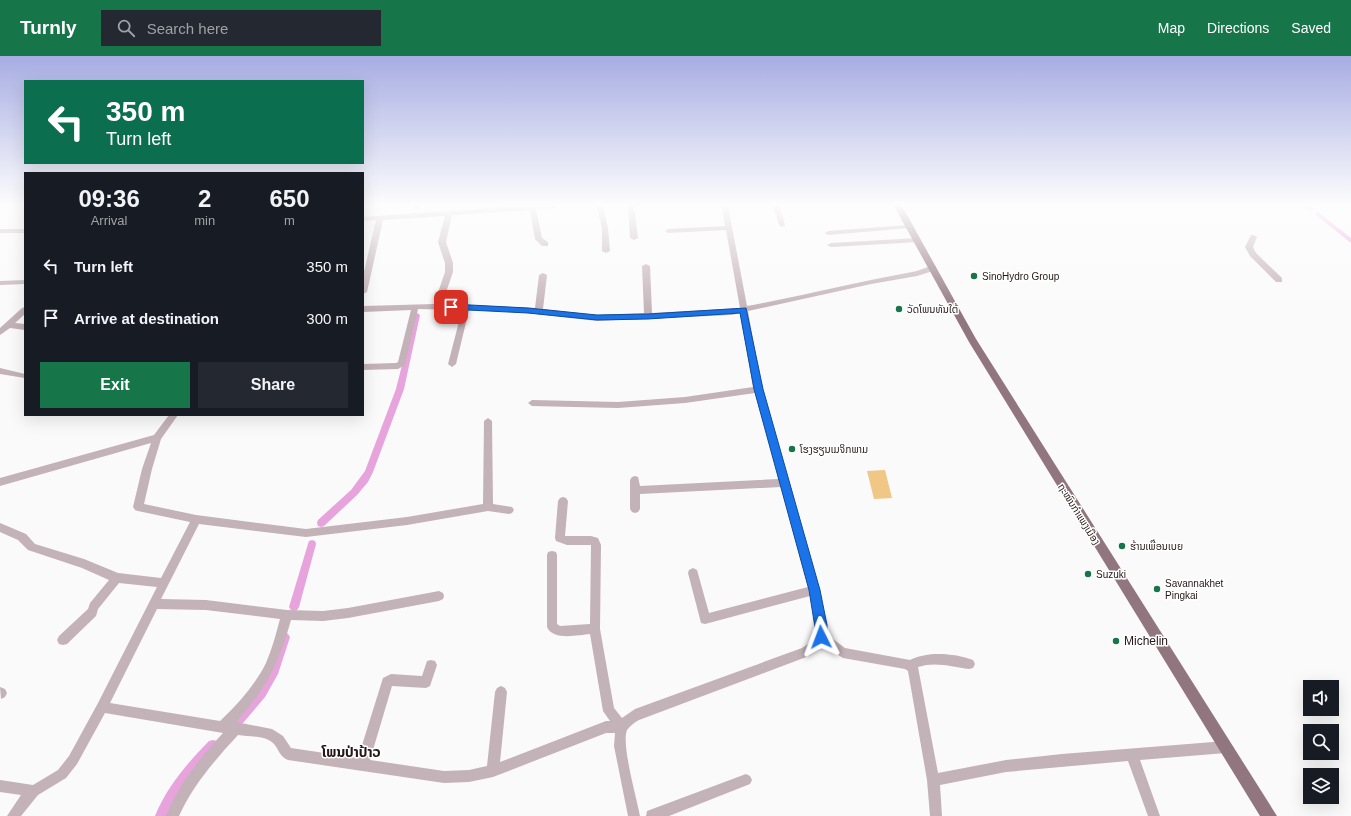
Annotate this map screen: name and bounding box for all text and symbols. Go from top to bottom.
search box [101,10,381,46]
text: Turnly [20,17,77,38]
icon: search [115,17,137,39]
text: Search here [147,20,228,37]
text: Map [1158,20,1185,36]
text: Directions [1207,20,1269,36]
text: Saved [1291,20,1331,36]
icon: left [40,96,92,148]
text: 350 m [106,96,185,127]
text: Turn left [106,129,171,149]
text: 09:36 [78,185,140,212]
text: 2 [198,185,211,212]
text: 650 [270,185,310,212]
text: Arrival [91,213,128,228]
text: min [194,213,215,228]
text: m [284,213,295,228]
icon: left [40,255,62,277]
text: Turn left [74,258,133,275]
text: 350 m [306,258,348,275]
marker: SinoHydro Group [969,271,979,281]
place label: SinoHydro Group [982,271,1060,282]
pin [434,290,468,324]
icon: arrive [440,296,462,318]
place label: ວັດໂພນທັນໃຕ້ [907,303,958,315]
marker: ວັດໂພນທັນໃຕ້ [894,304,904,314]
icon: arrive [40,307,62,329]
text: Arrive at destination [74,310,219,327]
text: 300 m [306,310,348,327]
button: Exit [40,362,190,408]
button: Share [198,362,348,408]
marker: ໂຮງຮຽນເມຈິກພາມ [787,444,797,454]
place label: ໂຮງຮຽນເມຈິກພາມ [799,444,868,456]
street label: ຖະໜົນກຳແພງເມືອງ [1056,481,1103,547]
place label: ຮ້ານເພື່ອນເບຍ [1130,539,1183,552]
marker: ຮ້ານເພື່ອນເບຍ [1117,541,1127,551]
marker: Suzuki [1083,569,1093,579]
place label: Suzuki [1096,569,1126,580]
place label: Savannakhet Pingkai [1165,578,1224,601]
marker: Savannakhet Pingkai [1152,584,1162,594]
position arrow [800,616,842,658]
place label: Michelin [1124,634,1168,648]
marker: Michelin [1111,636,1121,646]
map controls [1303,680,1339,804]
button: sound [1303,680,1339,716]
button: search [1303,724,1339,760]
district label: ໂພນປ່າປ້າວ [320,744,381,760]
button: layers [1303,768,1339,804]

